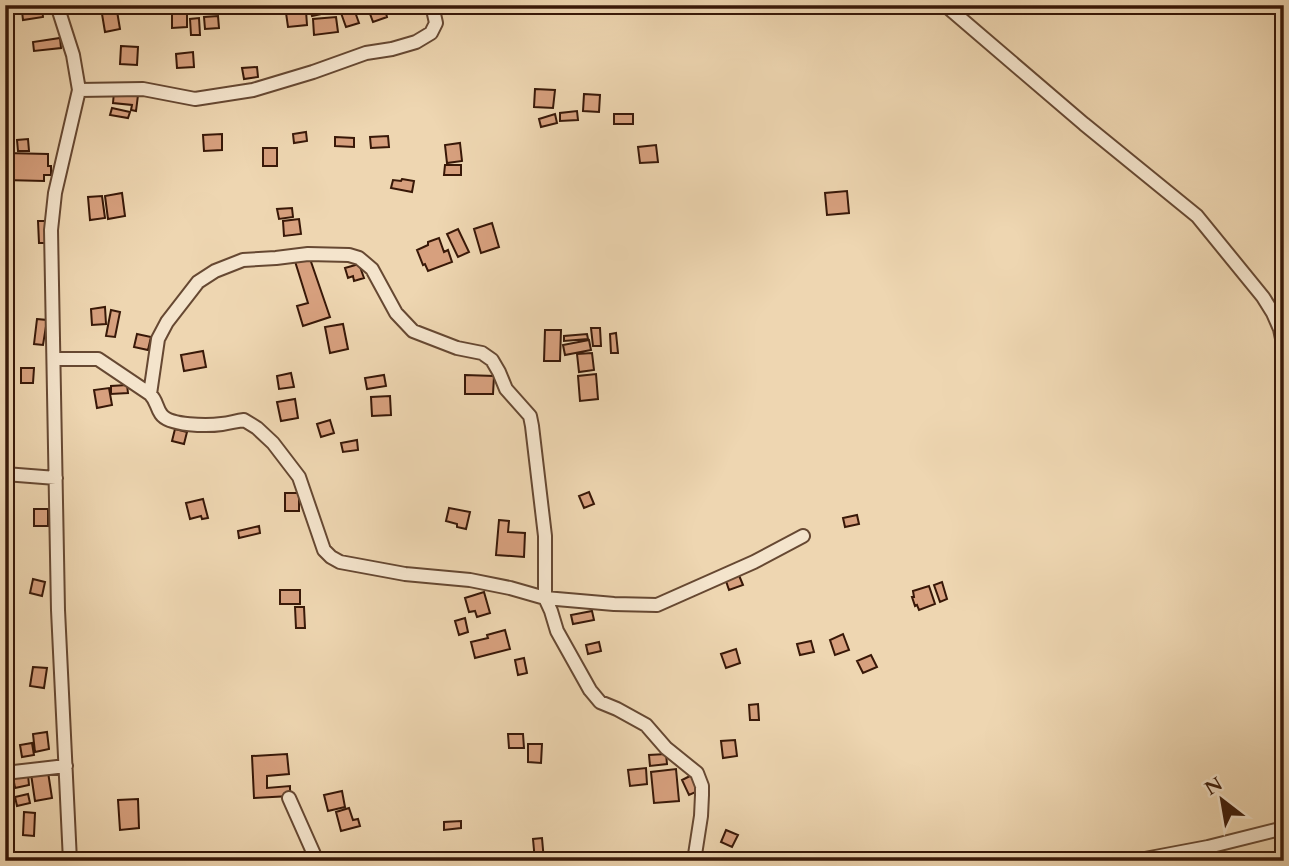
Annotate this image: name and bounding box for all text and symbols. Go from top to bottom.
north arrow [1188,764,1258,834]
text: N [1200,771,1228,802]

